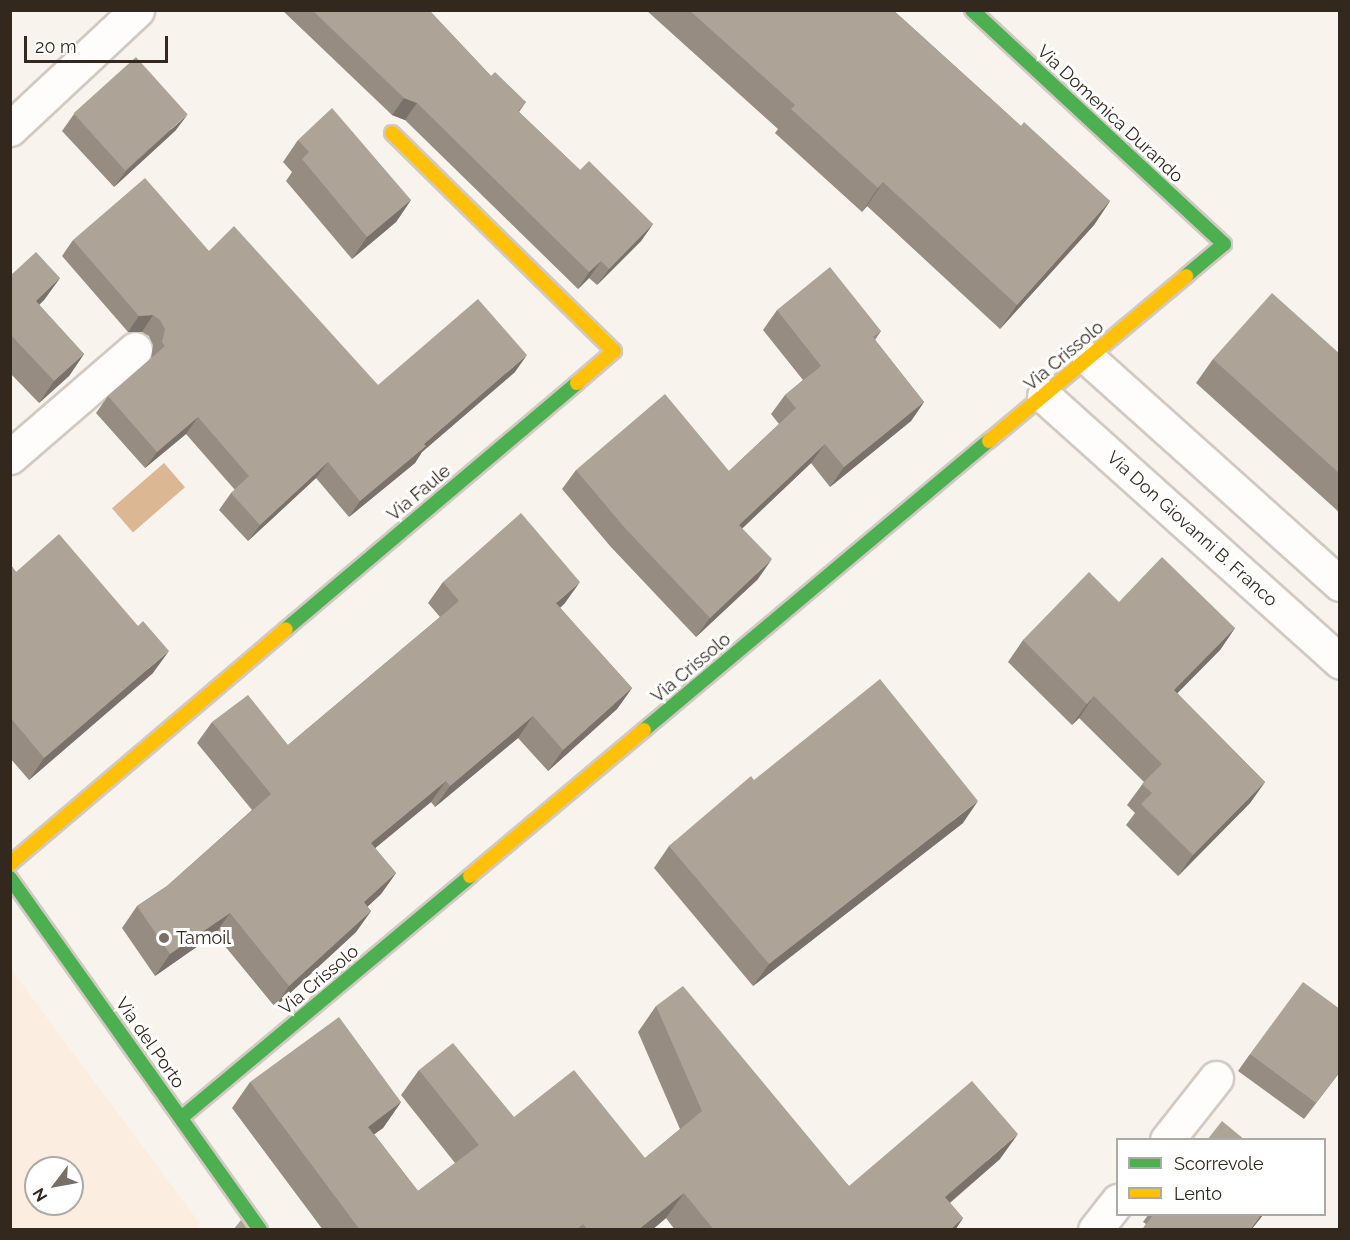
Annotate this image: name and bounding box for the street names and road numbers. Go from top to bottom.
street label: Via Domenica Durando [1032,41,1188,187]
street label: Via Crissolo [1020,317,1108,395]
street label: Via Don Giovanni B. Franco [1102,447,1282,611]
street label: Via Faule [383,460,455,526]
street label: Via Crissolo [647,629,735,707]
street label: Via Crissolo [275,941,363,1019]
street label: Via del Porto [111,993,189,1093]

